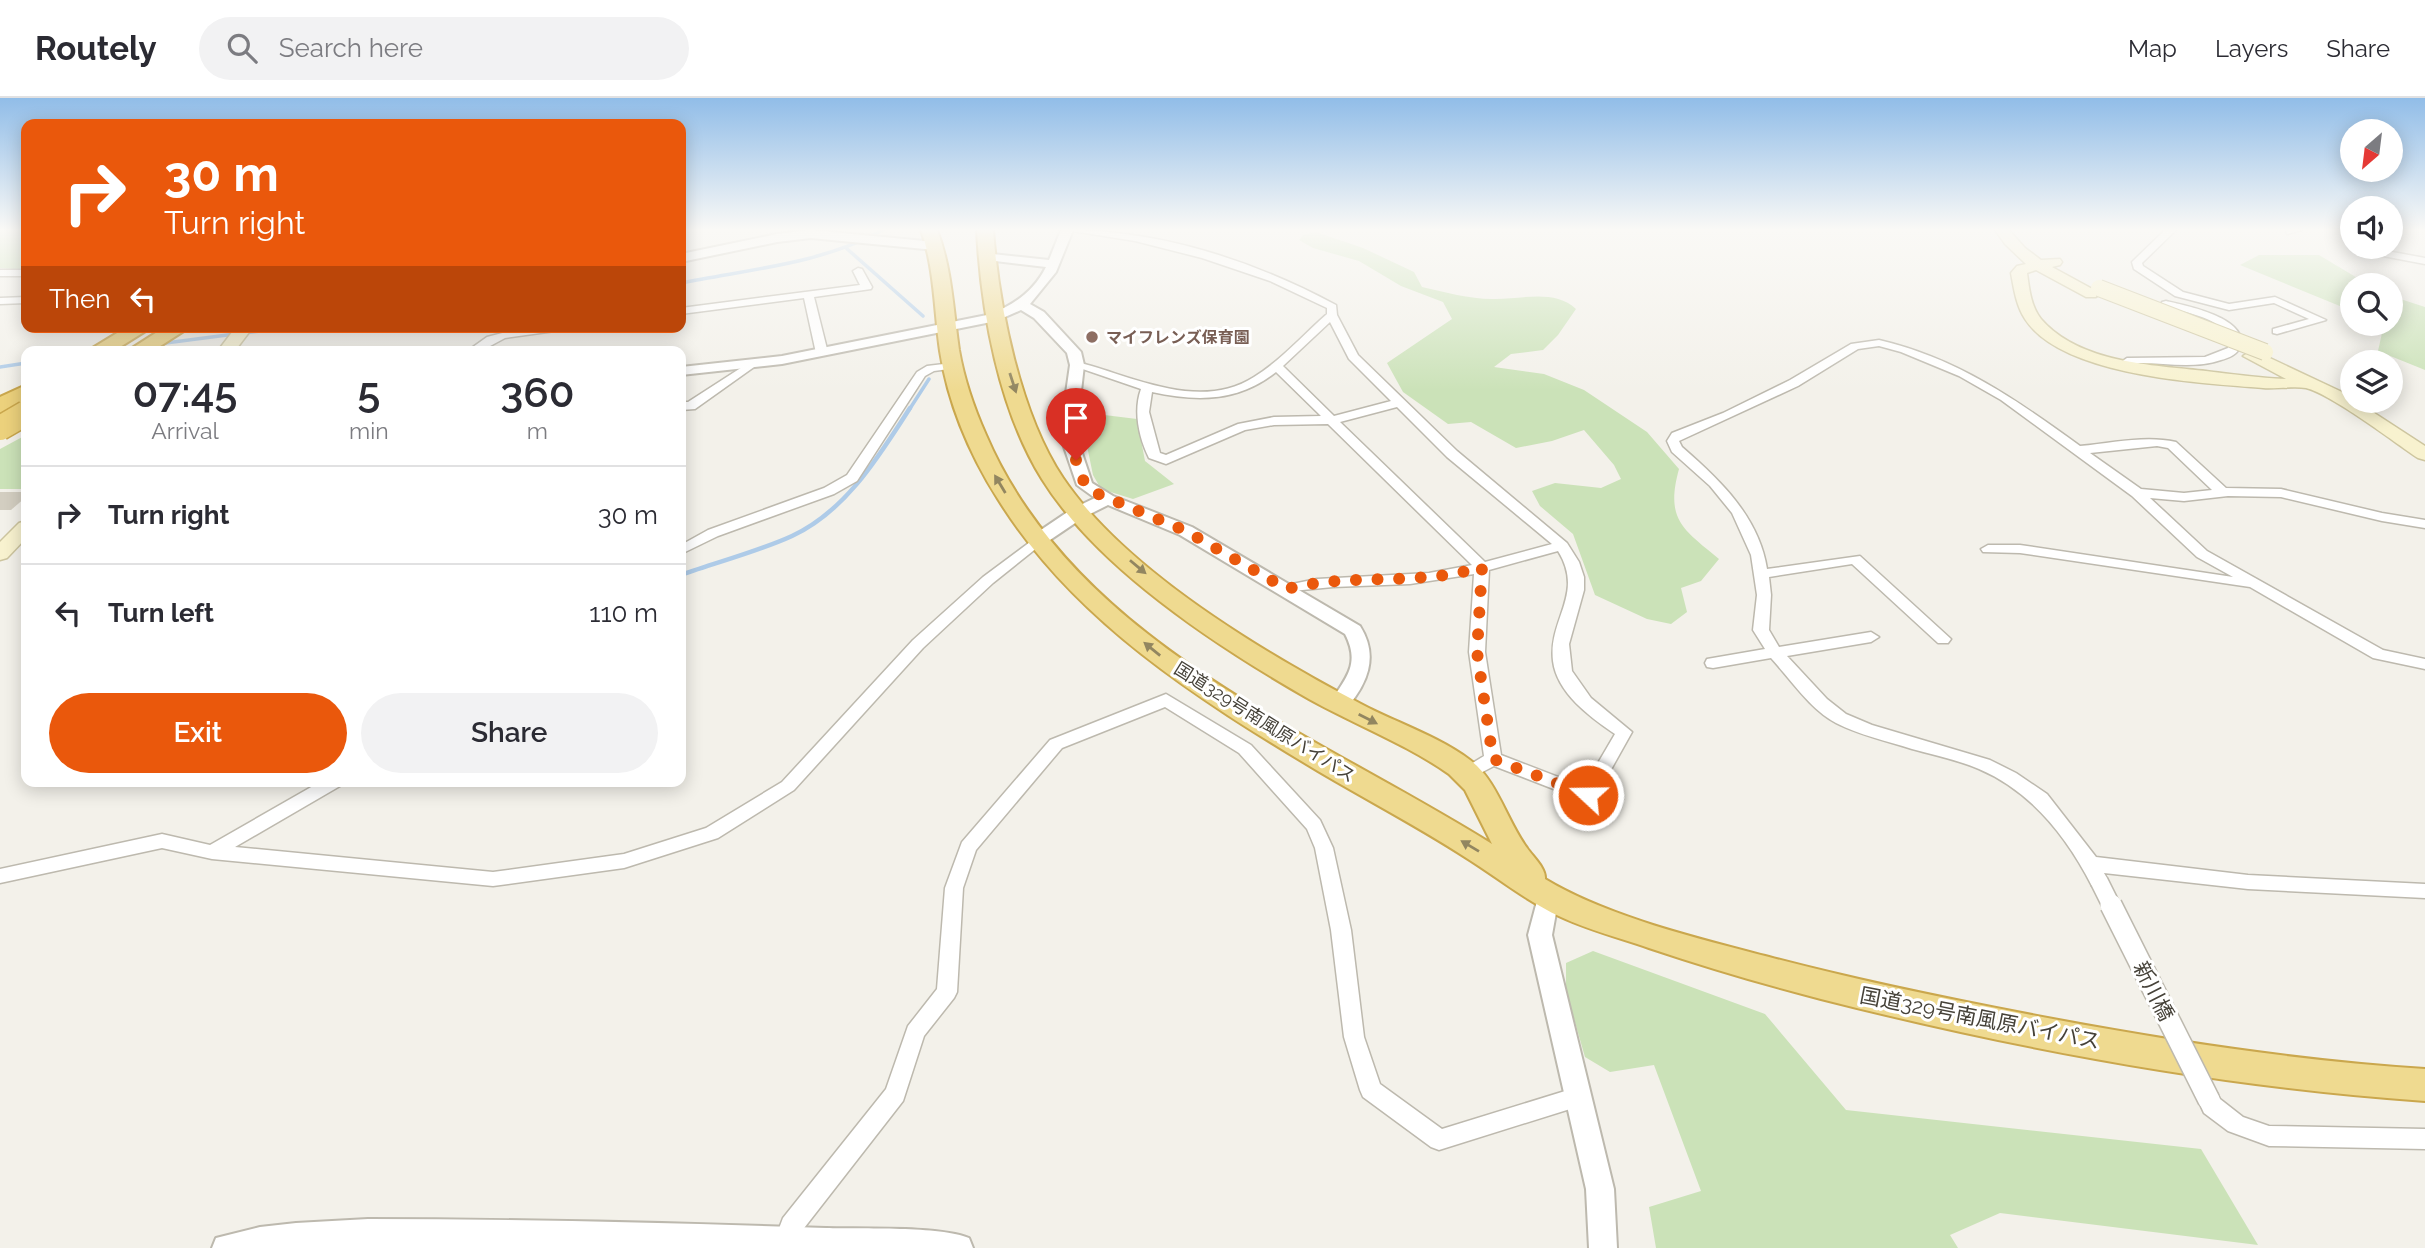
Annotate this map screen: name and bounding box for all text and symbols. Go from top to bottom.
search box [199,17,689,80]
text: Routely [35,29,157,68]
icon: search [223,29,261,67]
text: Search here [279,33,423,63]
text: Map [2128,34,2177,63]
text: Layers [2215,34,2288,63]
text: Share [2326,34,2390,63]
north arrow [2340,119,2403,182]
map controls [2340,119,2403,413]
text: 30 m [164,145,279,202]
icon: right [49,147,140,238]
button: sound [2340,196,2403,259]
text: Turn right [164,204,305,241]
button: search [2340,273,2403,336]
icon: left [124,280,162,318]
text: Then [49,284,110,314]
place label: マイフレンズ保育園 [1106,328,1250,347]
marker: マイフレンズ保育園 [1084,329,1100,345]
button: layers [2340,350,2403,413]
text: 07:45 [133,368,238,417]
text: 5 [357,368,380,417]
text: 360 [500,368,574,417]
one-way arrow [1008,373,1019,394]
pin [1046,388,1106,460]
icon: arrive [1057,399,1095,437]
text: Arrival [151,417,219,444]
text: min [349,417,389,444]
text: m [527,417,548,444]
one-way arrow [993,474,1006,493]
icon: right [49,496,87,534]
text: Turn right [108,500,229,530]
text: 30 m [598,500,658,530]
one-way arrow [1128,560,1146,575]
icon: left [49,594,87,632]
text: Turn left [108,598,214,628]
text: 110 m [589,598,658,628]
one-way arrow [1144,641,1162,656]
street label: 国道329号南風原バイパス [1171,658,1359,786]
button: Exit [49,693,347,773]
button: Share [361,693,658,773]
one-way arrow [1358,714,1378,725]
position arrow [1551,758,1625,832]
one-way arrow [1461,839,1480,852]
street label: 新川橋 [2129,957,2179,1025]
street label: 国道329号南風原バイパス [1858,982,2102,1054]

